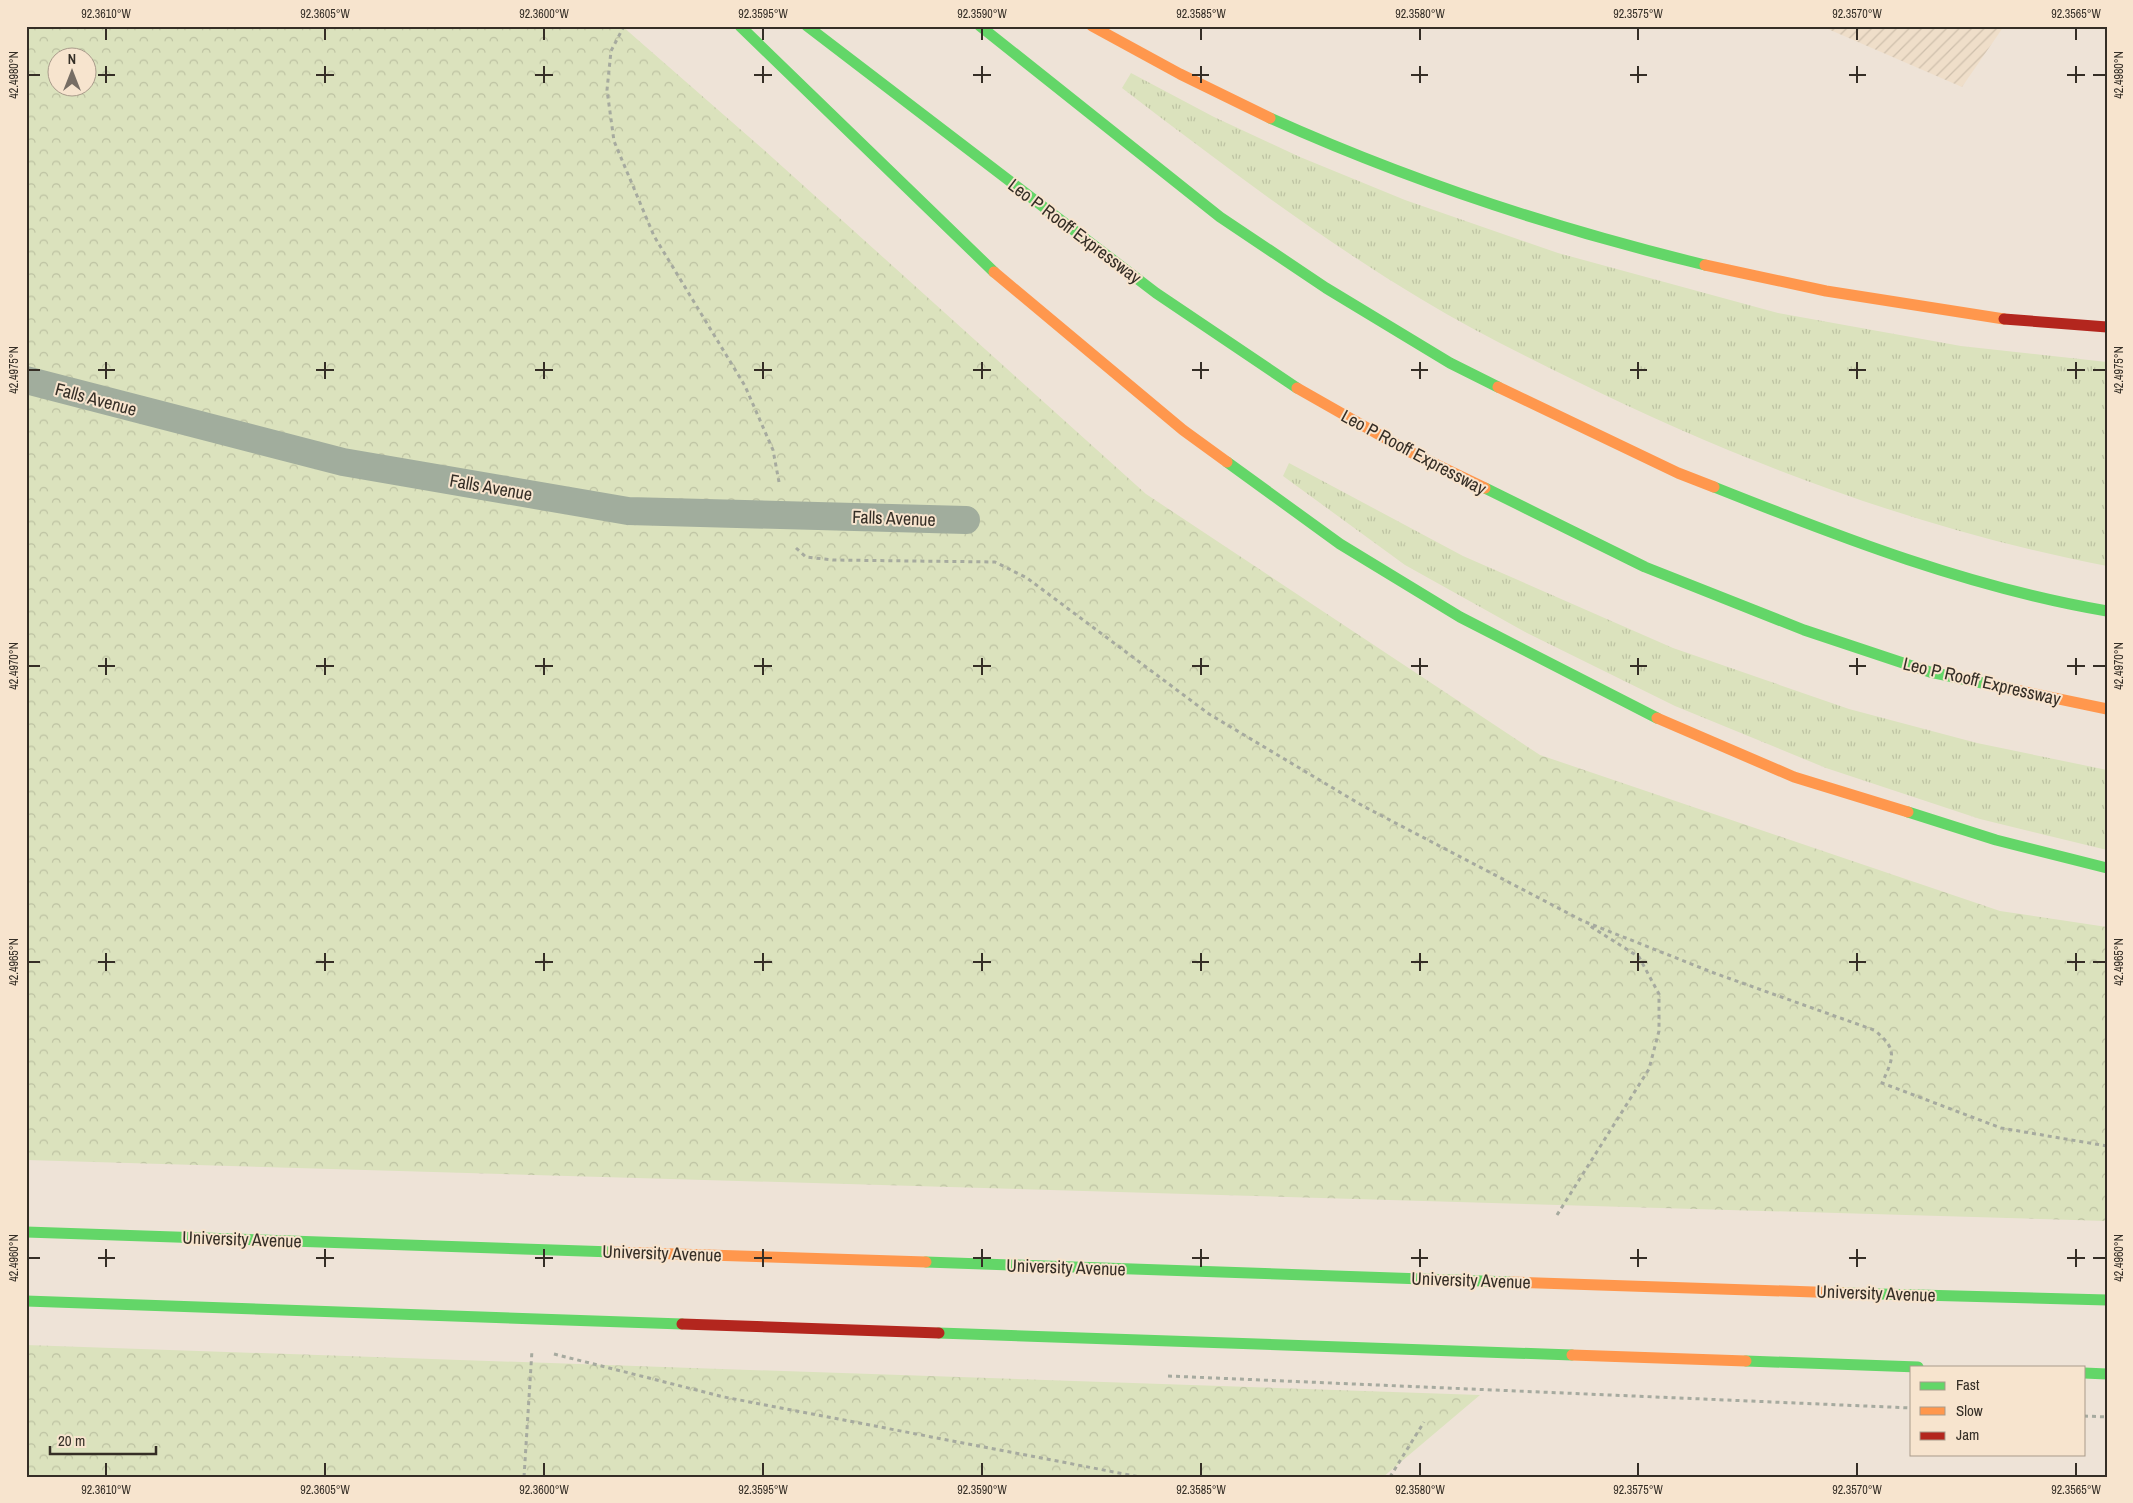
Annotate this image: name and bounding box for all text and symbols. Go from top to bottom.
text: 92.3610°W [81,6,132,22]
text: 92.3605°W [300,6,351,22]
text: 92.3600°W [519,6,570,22]
text: 92.3595°W [738,6,789,22]
text: 92.3590°W [957,6,1008,22]
text: 92.3585°W [1176,6,1227,22]
text: 92.3580°W [1395,6,1446,22]
text: 92.3575°W [1613,6,1664,22]
text: 92.3570°W [1832,6,1883,22]
text: 92.3565°W [2051,6,2102,22]
north arrow [48,48,98,98]
text: N [68,50,76,68]
text: 42.4980°N [6,51,22,99]
text: 42.4980°N [2111,51,2127,99]
street label: Leo P Rooff Expressway [1003,173,1147,290]
text: 42.4975°N [6,346,22,394]
text: 42.4975°N [2111,346,2127,394]
street label: Falls Avenue [52,376,140,422]
street label: Leo P Rooff Expressway [1337,403,1492,501]
street label: Falls Avenue [448,467,534,507]
street label: Falls Avenue [852,504,936,532]
text: 42.4970°N [6,642,22,690]
text: 42.4970°N [2111,642,2127,690]
street label: Leo P Rooff Expressway [1901,651,2064,711]
text: 42.4965°N [6,938,22,986]
text: 42.4965°N [2111,938,2127,986]
street label: University Avenue [182,1224,302,1254]
text: 42.4960°N [6,1234,22,1282]
text: 42.4960°N [2111,1234,2127,1282]
street label: University Avenue [602,1238,722,1268]
street label: University Avenue [1006,1252,1126,1282]
street label: University Avenue [1411,1265,1531,1295]
street label: University Avenue [1816,1278,1936,1308]
legend [1910,1366,2086,1456]
text: Fast [1956,1374,1980,1395]
text: Slow [1956,1400,1983,1421]
scale bar [50,1423,156,1455]
text: Jam [1956,1424,1979,1445]
text: 20 m [58,1430,85,1451]
text: 92.3610°W [81,1482,132,1498]
text: 92.3605°W [300,1482,351,1498]
text: 92.3600°W [519,1482,570,1498]
text: 92.3595°W [738,1482,789,1498]
text: 92.3590°W [957,1482,1008,1498]
text: 92.3585°W [1176,1482,1227,1498]
text: 92.3580°W [1395,1482,1446,1498]
text: 92.3575°W [1613,1482,1664,1498]
text: 92.3570°W [1832,1482,1883,1498]
text: 92.3565°W [2051,1482,2102,1498]

